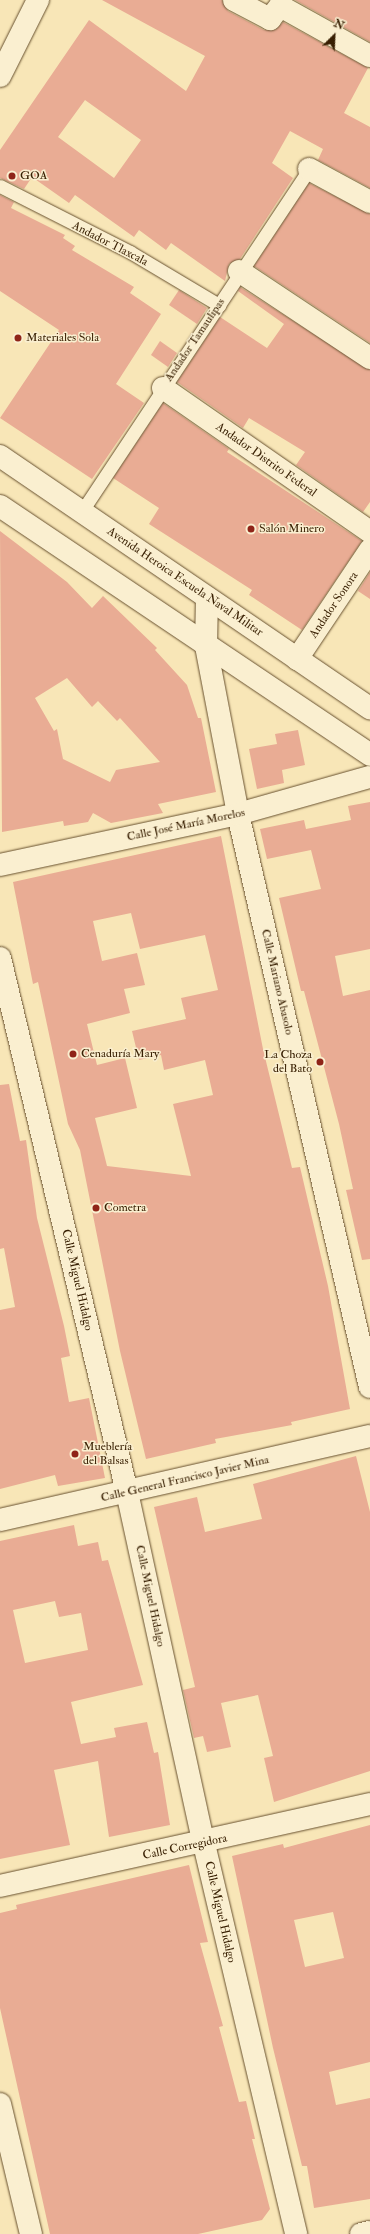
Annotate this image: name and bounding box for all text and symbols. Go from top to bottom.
north arrow [314,16,354,56]
text: N [332,17,346,33]
place label: GOA [20,169,47,183]
marker: GOA [7,171,17,181]
street label: Andador Tlaxcala [70,219,150,269]
street label: Andador Tamaulipas [162,296,228,384]
place label: Materiales Sola [26,331,99,345]
marker: Materiales Sola [13,333,23,343]
street label: Andador Distrito Federal [213,420,319,500]
place label: Salón Minero [259,522,324,536]
street label: Avenida Heroica Escuela Naval Militar [104,524,266,640]
marker: Salón Minero [246,524,256,534]
street label: Andador Sonora [306,569,362,641]
street label: Calle José María Morelos [126,805,246,845]
street label: Calle Mariano Abasolo [258,928,296,1036]
place label: Cenaduría Mary [81,1047,159,1061]
place label: La Choza del Bato [264,1048,312,1076]
marker: Cenaduría Mary [68,1049,78,1059]
marker: La Choza del Bato [315,1057,325,1067]
place label: Cometra [104,1201,146,1215]
marker: Cometra [91,1203,101,1213]
street label: Calle Miguel Hidalgo [58,1228,96,1332]
place label: Mueblería del Balsas [83,1440,132,1468]
marker: Mueblería del Balsas [70,1449,80,1459]
street label: Calle General Francisco Javier Mina [99,1453,271,1505]
street label: Calle Miguel Hidalgo [132,1544,168,1648]
street label: Calle Corregidora [141,1831,229,1863]
street label: Calle Miguel Hidalgo [201,1860,239,1964]

